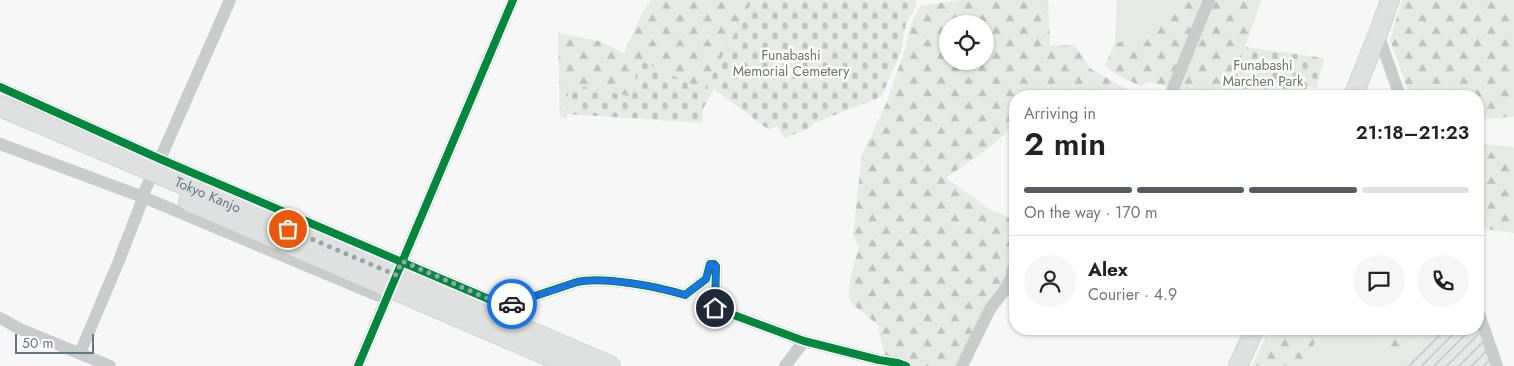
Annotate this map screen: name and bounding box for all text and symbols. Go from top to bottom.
map controls [939,15,994,70]
button: locate [939,15,994,70]
park label: Funabashi Memorial Cemetery [733,45,850,81]
park label: Funabashi Marchen Park [1223,55,1304,91]
text: Arriving in [1024,102,1096,125]
text: 21:18–21:23 [1356,119,1469,146]
text: 2 min [1024,121,1106,167]
street label: Tokyo Kanjo [172,172,244,218]
text: On the way · 170 m [1024,201,1158,224]
pin [267,208,309,250]
icon: bag [274,215,302,243]
button: person [1024,255,1076,307]
button: chat [1353,255,1405,307]
button: phone [1417,255,1469,307]
text: Alex [1088,256,1128,283]
courier [487,279,537,329]
text: Courier · 4.9 [1088,283,1177,306]
pin [694,287,736,329]
icon: car [498,290,526,318]
icon: home [701,294,729,322]
scale bar [15,331,94,354]
text: 50 m [22,333,53,353]

